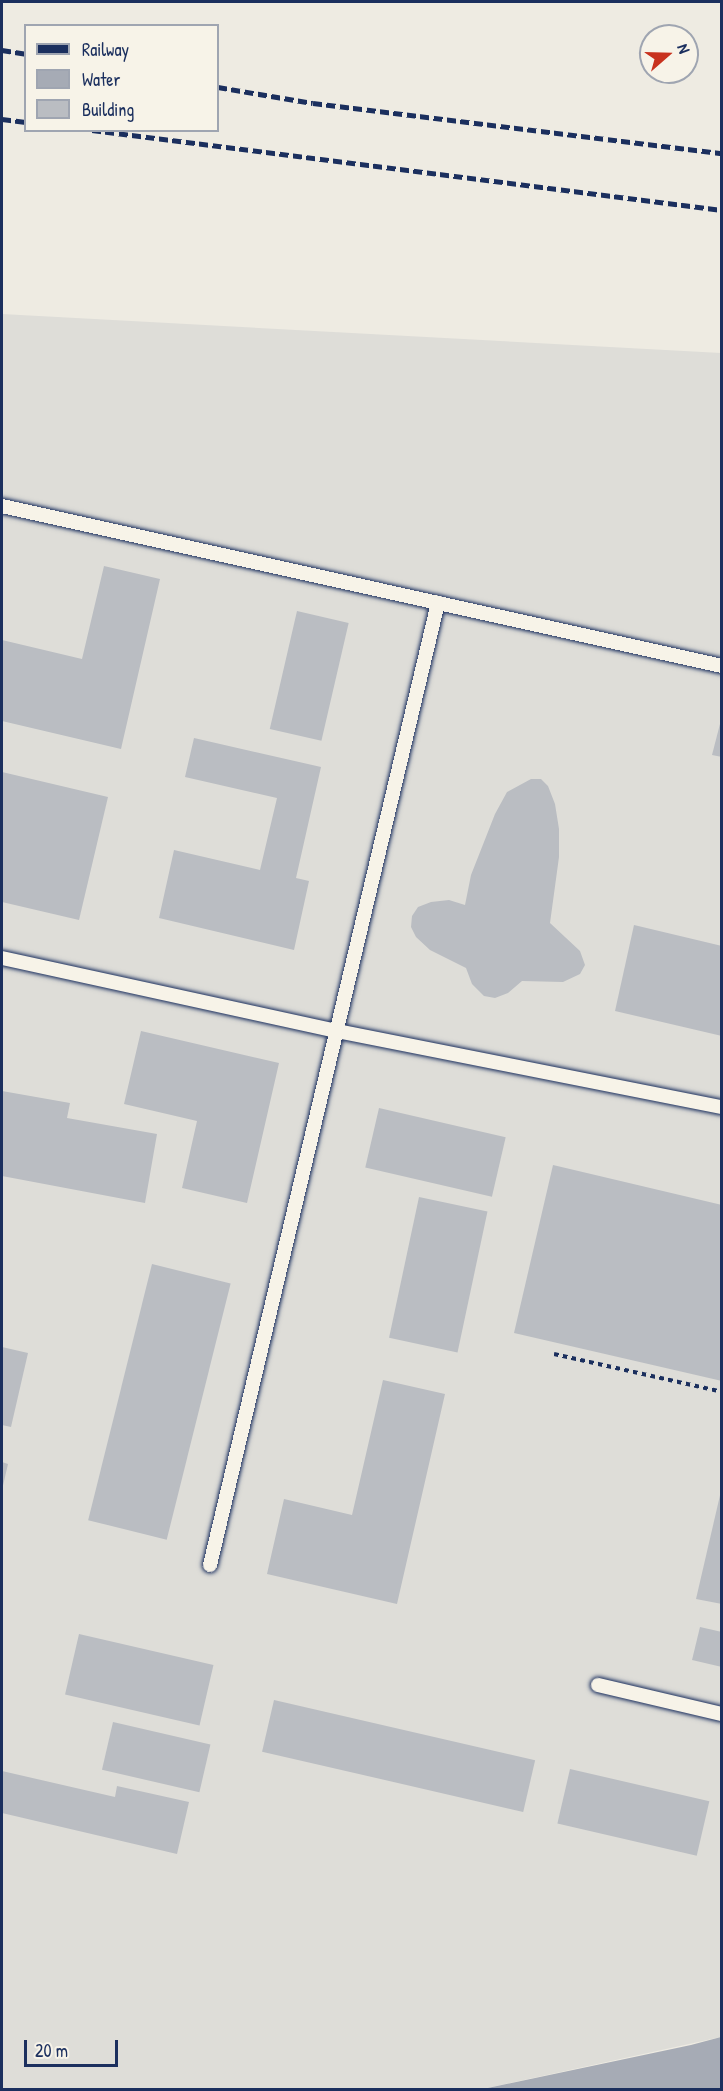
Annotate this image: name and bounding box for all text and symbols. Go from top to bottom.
legend [24,24,219,132]
north arrow [639,24,699,84]
text: Railway [82,37,129,62]
text: N [672,41,696,56]
text: Water [82,67,120,92]
text: Building [82,97,134,122]
scale bar [27,2028,122,2066]
text: 20 m [35,2038,68,2063]

